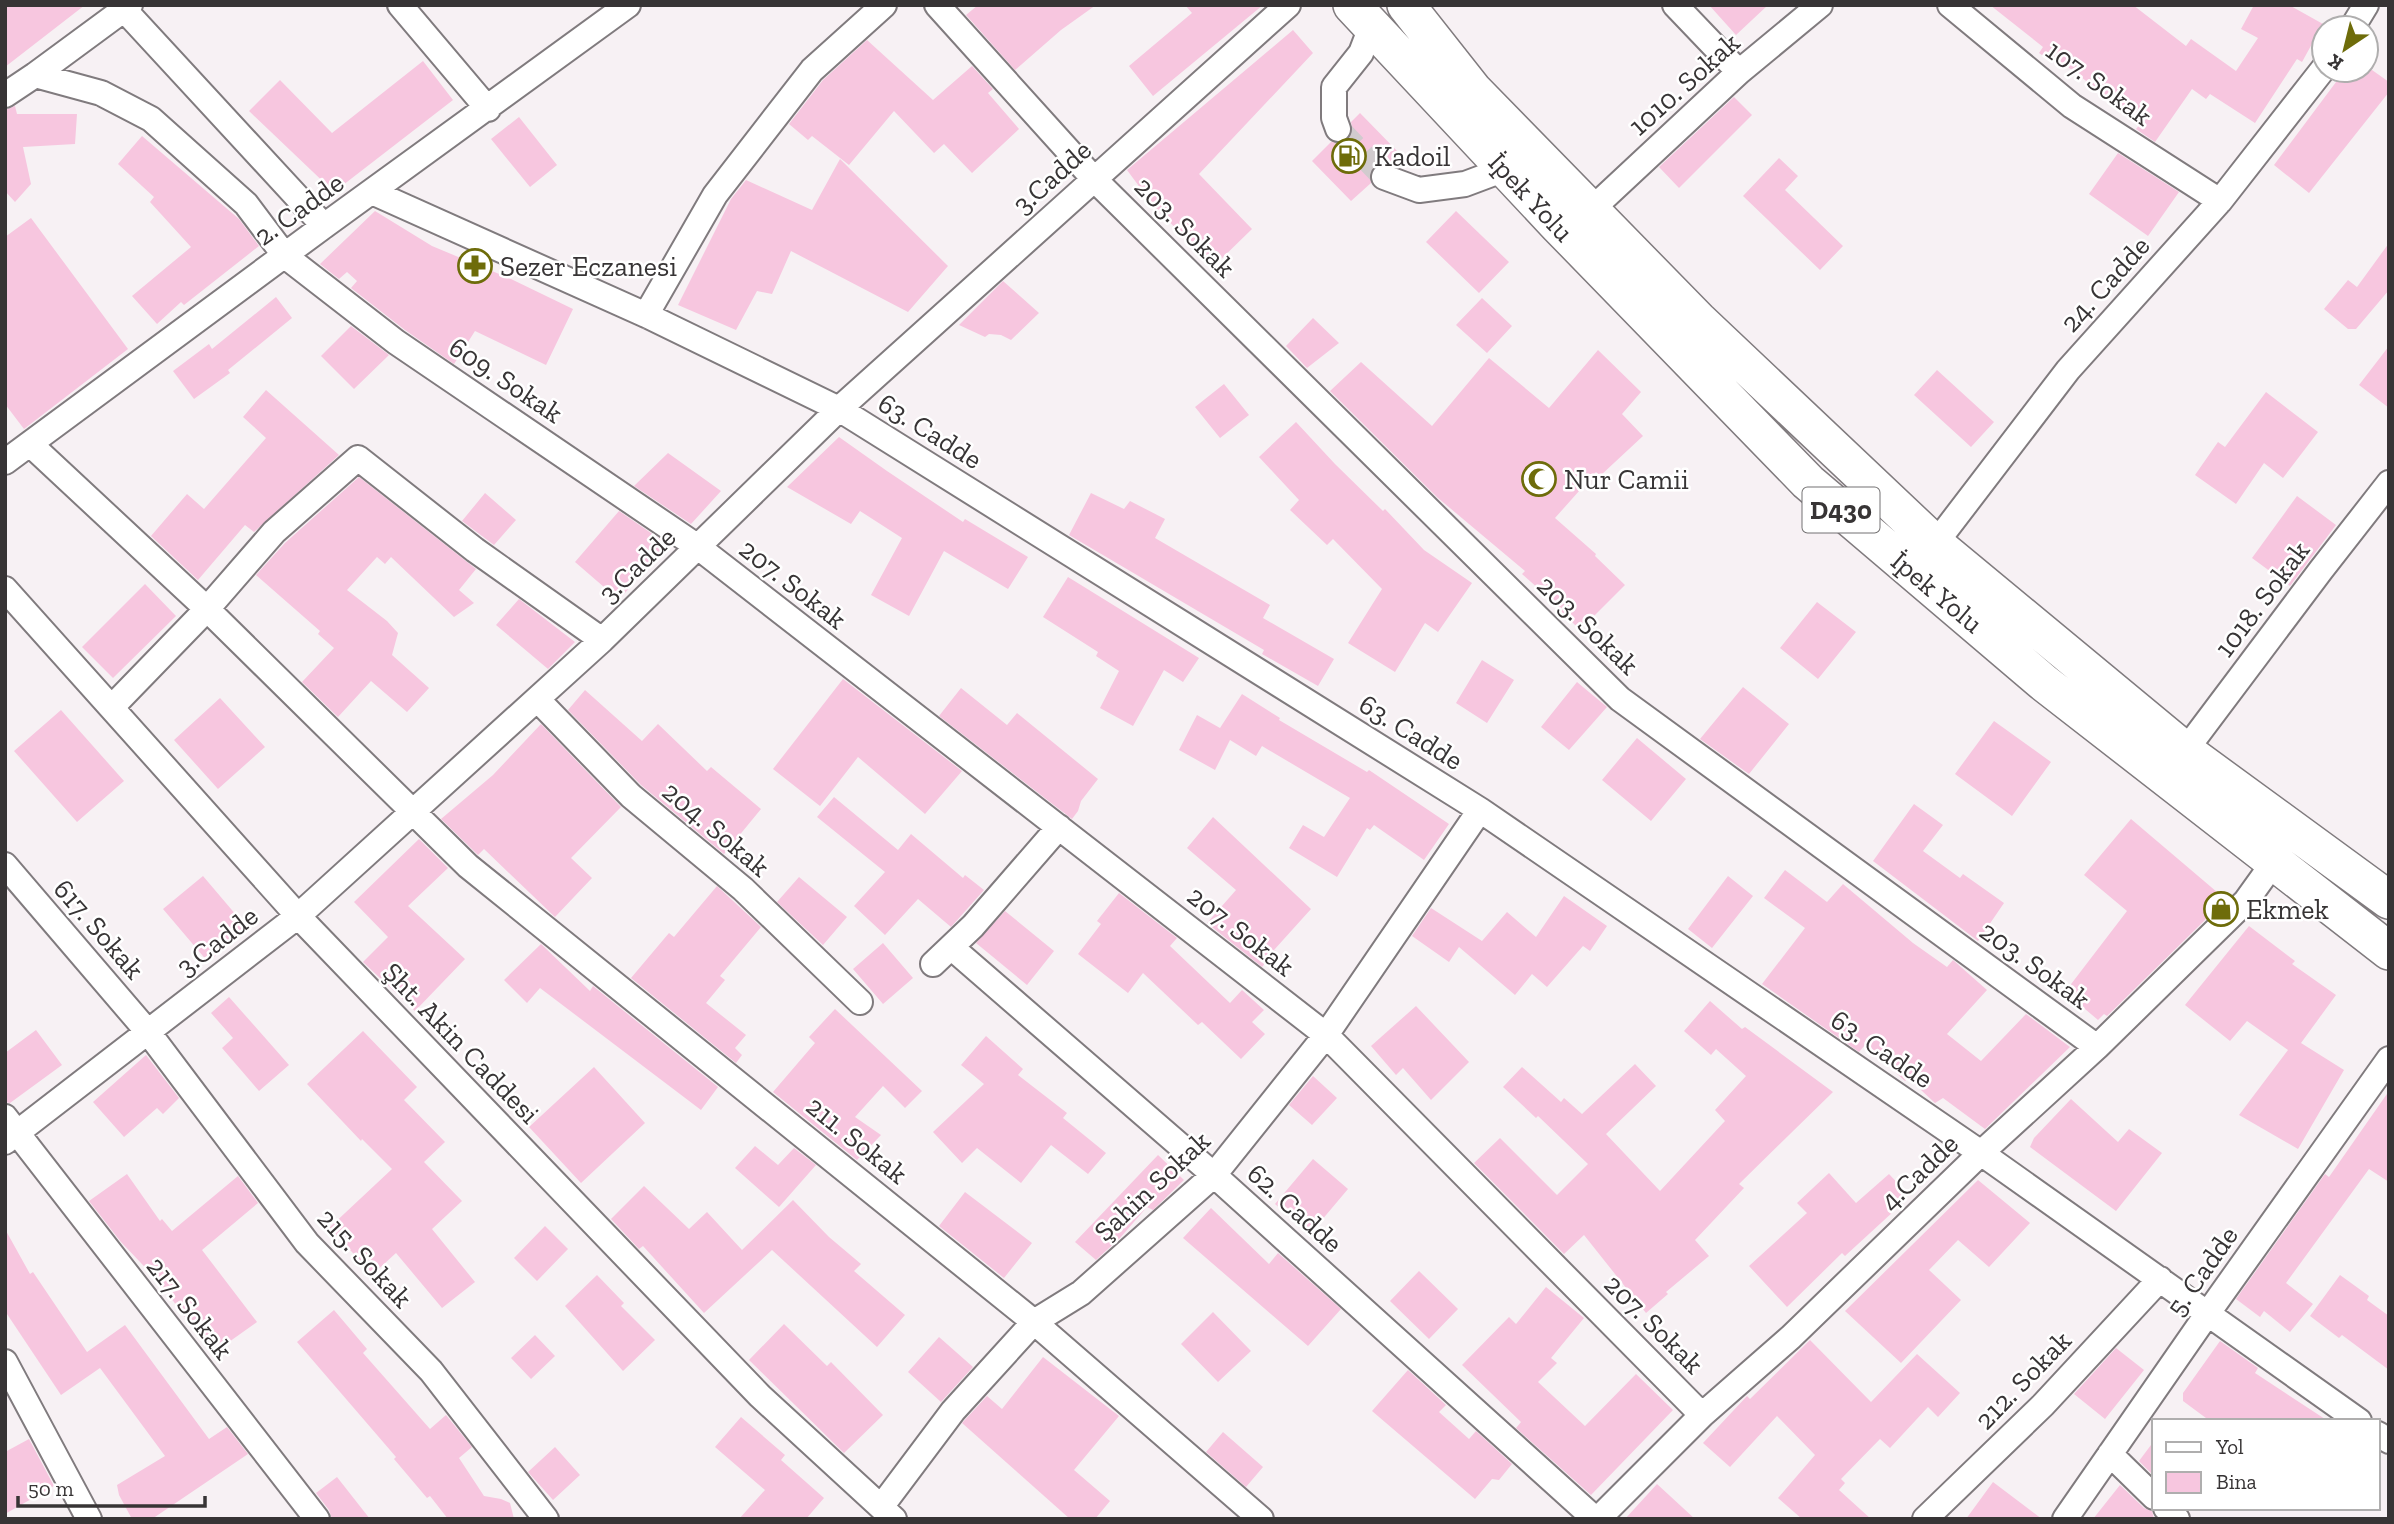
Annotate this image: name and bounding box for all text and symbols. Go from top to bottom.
north arrow [2310,14,2380,84]
street label: 1010. Sokak [1622,25,1747,142]
street label: 107. Sokak [2040,33,2159,133]
text: K [2324,49,2347,76]
street label: 3.Cadde [1006,133,1098,221]
fuel station icon: Kadoil [1330,137,1368,175]
place label: Kadoil [1374,140,1451,173]
street label: İpek Yolu [1482,146,1581,249]
street label: 2. Cadde [248,166,350,252]
street label: 203. Sokak [1128,170,1242,284]
street label: 24. Cadde [2053,229,2157,339]
pharmacy icon: Sezer Eczanesi [456,247,494,285]
place label: Sezer Eczanesi [500,250,677,283]
street label: 609. Sokak [443,330,570,430]
street label: 63. Cadde [872,386,988,476]
mosque icon: Nur Camii [1520,460,1558,498]
place label: Nur Camii [1564,463,1689,496]
road number: D430 [1802,488,1880,532]
street label: 3.Cadde [592,520,682,610]
street label: 207. Sokak [733,532,853,636]
street label: 1018. Sokak [2208,534,2317,664]
street label: İpek Yolu [1884,544,1990,640]
street label: 203. Sokak [1530,569,1646,682]
street label: 63. Cadde [1353,687,1469,777]
street label: 204. Sokak [656,775,777,884]
street label: 617. Sokak [47,872,152,986]
street label: 207. Sokak [1181,879,1301,983]
shop icon: Ekmek [2202,890,2240,928]
place label: Ekmek [2246,893,2329,926]
street label: 3.Cadde [170,899,264,983]
street label: 203. Sokak [1973,914,2097,1016]
street label: Şht. Akin Caddesi [376,956,546,1130]
street label: 63. Cadde [1825,1003,1939,1095]
street label: 211. Sokak [800,1089,914,1191]
street label: Şahin Sokak [1087,1124,1217,1248]
street label: 4.Cadde [1873,1127,1965,1217]
street label: 62. Cadde [1240,1157,1350,1259]
street label: 215. Sokak [311,1202,420,1315]
street label: 5. Cadde [2159,1220,2245,1322]
street label: 217. Sokak [140,1250,240,1366]
street label: 207. Sokak [1598,1268,1711,1381]
street label: 212. Sokak [1968,1324,2078,1436]
legend [2152,1419,2380,1510]
text: Yol [2215,1434,2244,1459]
scale bar [18,1464,205,1508]
text: Bina [2216,1469,2257,1494]
text: 50 m [28,1476,74,1501]

